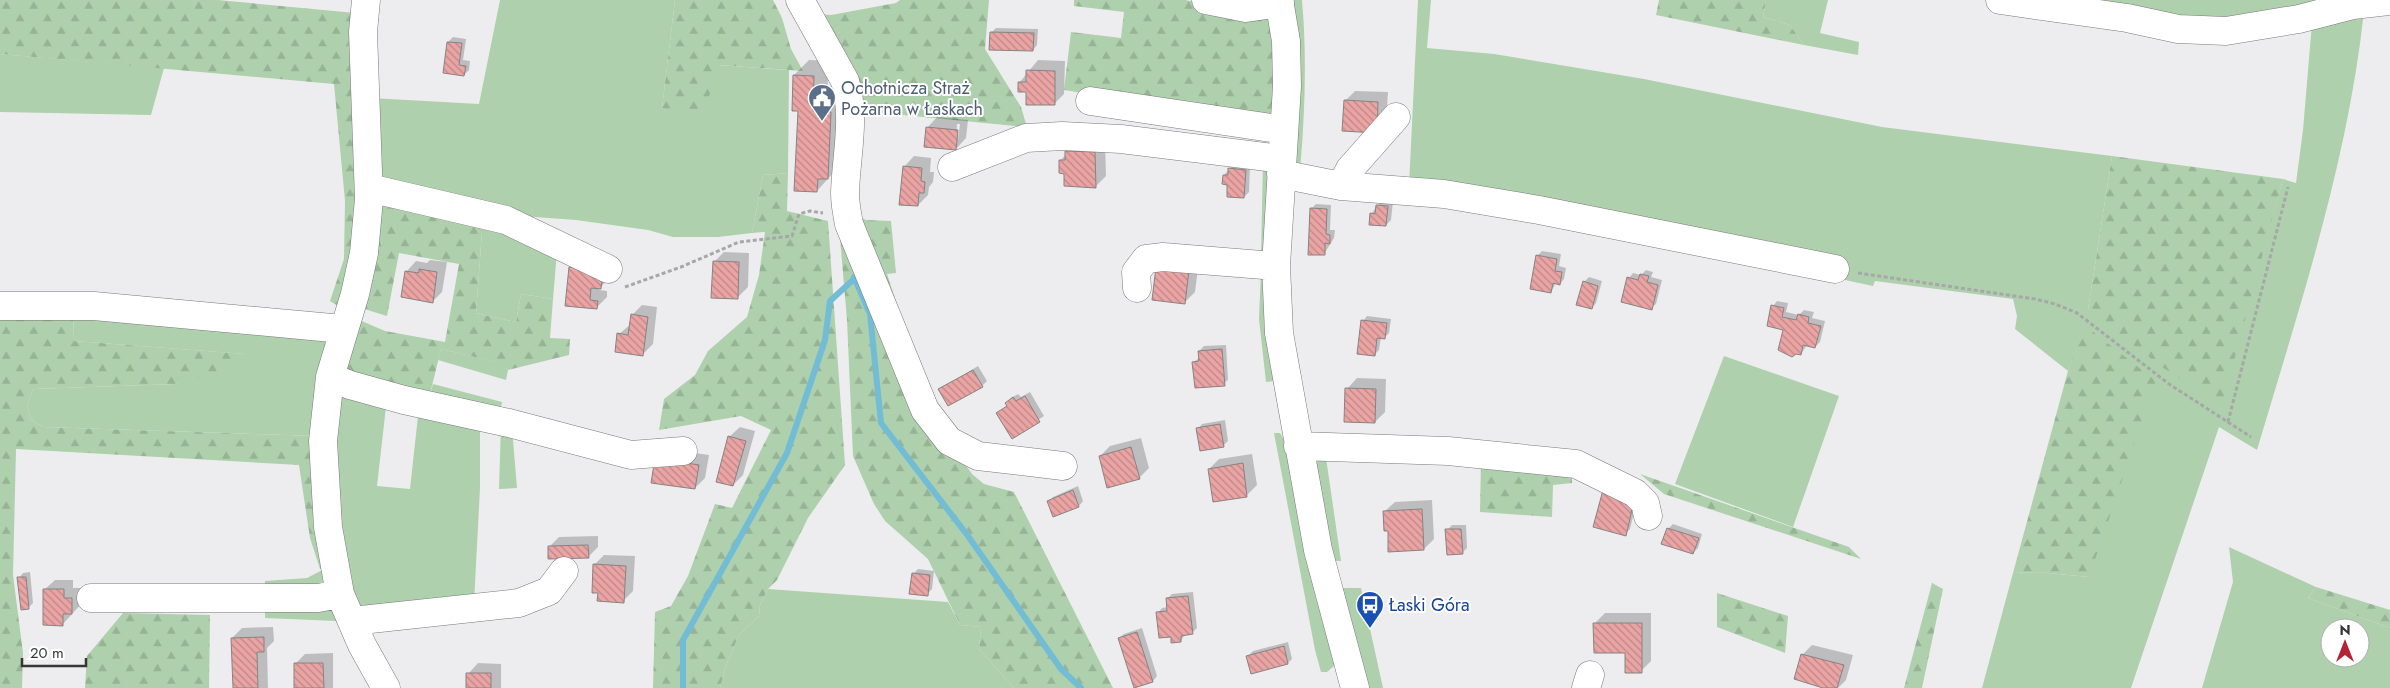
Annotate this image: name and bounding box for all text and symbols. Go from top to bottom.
place label: Ochotnicza Straż Pożarna w Łaskach [841,75,983,122]
public building icon: Ochotnicza Straż Pożarna w Łaskach [807,83,837,122]
bus stop icon: Łaski Góra [1355,590,1385,629]
place label: Łaski Góra [1388,592,1470,618]
north arrow [2320,618,2370,668]
text: N [2339,620,2351,640]
scale bar [22,636,86,668]
text: 20 m [30,642,64,664]

